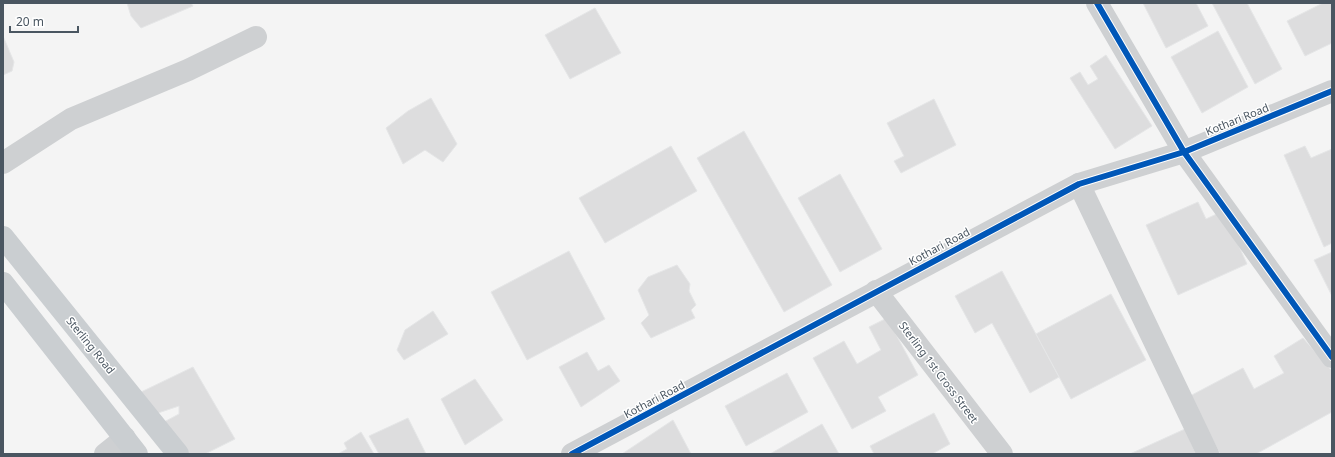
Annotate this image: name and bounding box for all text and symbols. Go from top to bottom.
scale bar [10,8,78,34]
text: 20 m [16,13,44,30]
street label: Kothari Road [1203,99,1271,139]
street label: Kothari Road [906,224,972,268]
street label: Sterling Road [63,313,119,377]
street label: Sterling 1st Cross Street [896,318,982,426]
street label: Kothari Road [621,377,687,421]

